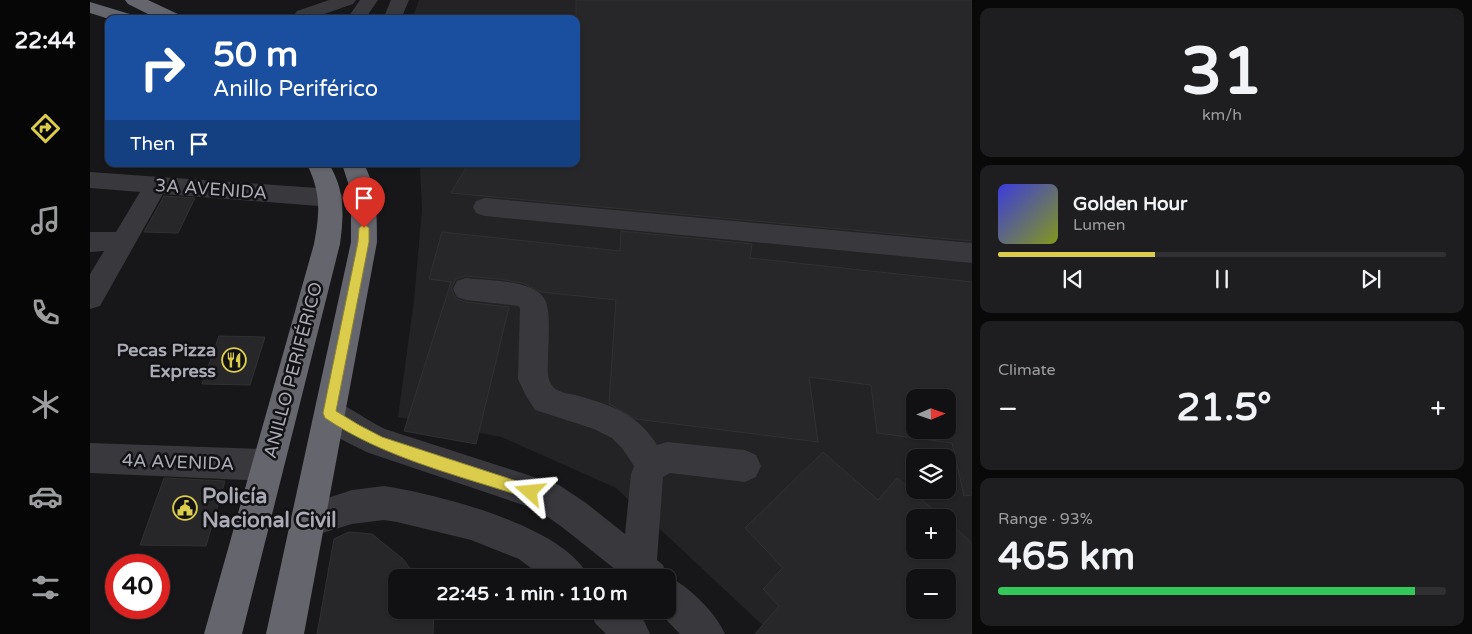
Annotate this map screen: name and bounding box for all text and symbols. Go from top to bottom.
text: 22:44 [15,28,75,54]
text: 31 [1181,33,1263,112]
text: 50 m [213,34,298,76]
icon: right [130,35,195,100]
text: Anillo Periférico [213,76,378,102]
text: km/h [1202,105,1242,125]
icon: directions [28,111,63,146]
icon: arrive [185,130,213,158]
text: Then [130,133,175,155]
street label: 3A AVENIDA [154,174,268,204]
pin [343,177,385,228]
icon: arrive [350,184,378,212]
text: Golden Hour [1073,193,1187,215]
icon: music [28,203,63,238]
text: Lumen [1073,215,1125,235]
icon: previous [1059,265,1087,293]
icon: pause [1208,265,1236,293]
icon: next [1357,265,1385,293]
street label: ANILLO PERIFÉRICO [259,279,327,461]
icon: phone [28,295,63,330]
place label: Pecas Pizza Express [116,339,216,382]
restaurant icon: Pecas Pizza Express [221,347,247,373]
text: Climate [998,360,1056,380]
text: 21.5° [1177,385,1272,431]
icon: climate [28,387,63,422]
north arrow [906,389,956,439]
map controls [906,389,956,619]
text: − [998,392,1018,426]
text: + [1430,392,1446,426]
street label: 4A AVENIDA [122,449,234,475]
button: layers [906,449,956,499]
position arrow [503,465,555,517]
icon: car [28,479,63,514]
place label: Policía Nacional Civil [202,484,337,533]
public building icon: Policía Nacional Civil [172,495,198,521]
button: + [906,509,956,559]
text: Range · 93% [998,509,1093,529]
text: 465 km [998,534,1135,580]
speed limit sign: 40 [105,554,170,619]
button: − [906,569,956,619]
icon: filters [28,570,63,605]
text: 22:45 · 1 min · 110 m [436,583,628,605]

